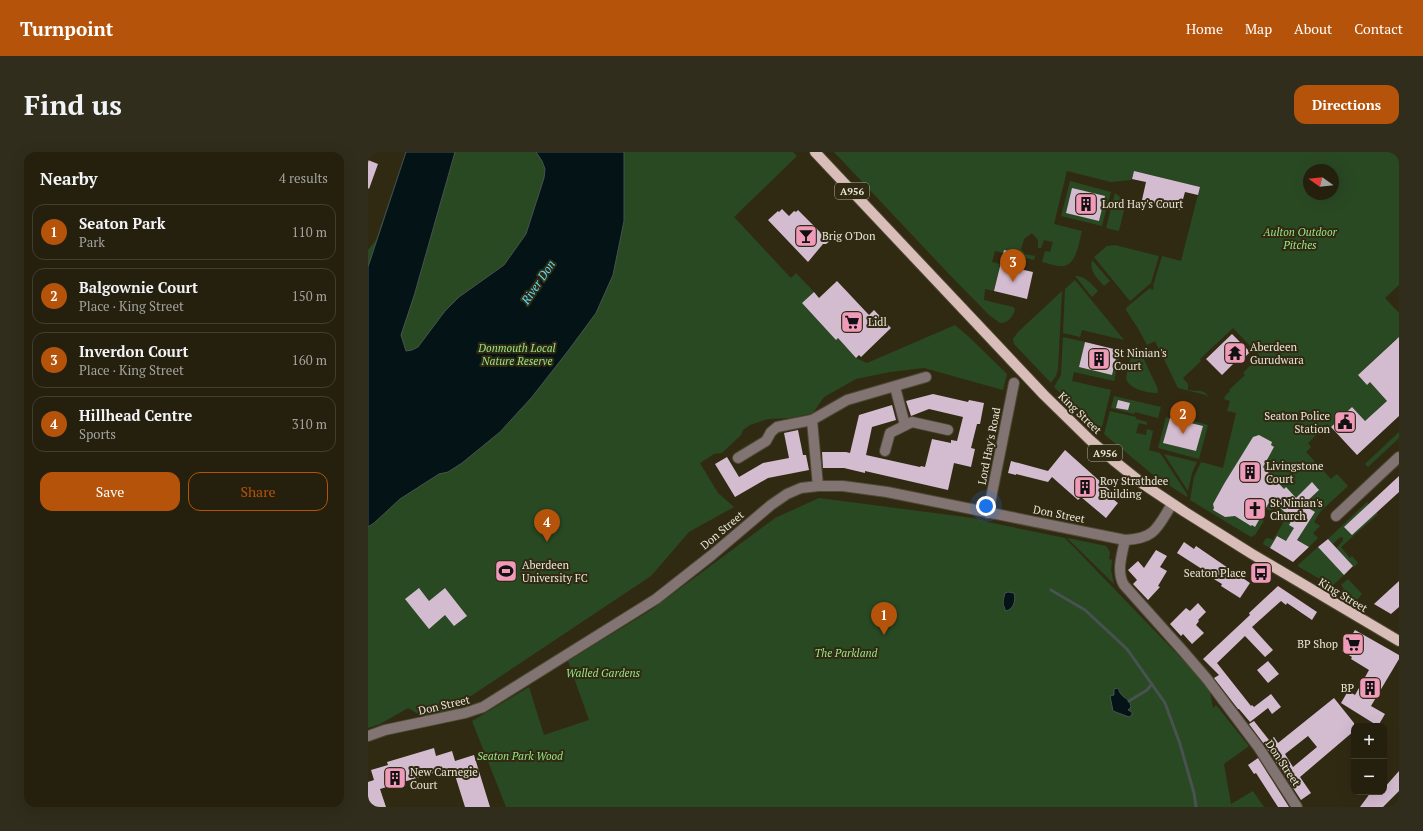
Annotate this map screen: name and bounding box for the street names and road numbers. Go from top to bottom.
road number: A956 [835,183,869,199]
street label: King Street [1055,389,1105,437]
street label: Lord Hay's Road [975,406,1003,486]
road number: A956 [1088,445,1122,461]
street label: Don Street [1032,502,1086,526]
street label: Don Street [697,508,747,552]
street label: King Street [1316,575,1370,615]
street label: Don Street [417,692,471,718]
street label: Don Street [1263,737,1303,789]

